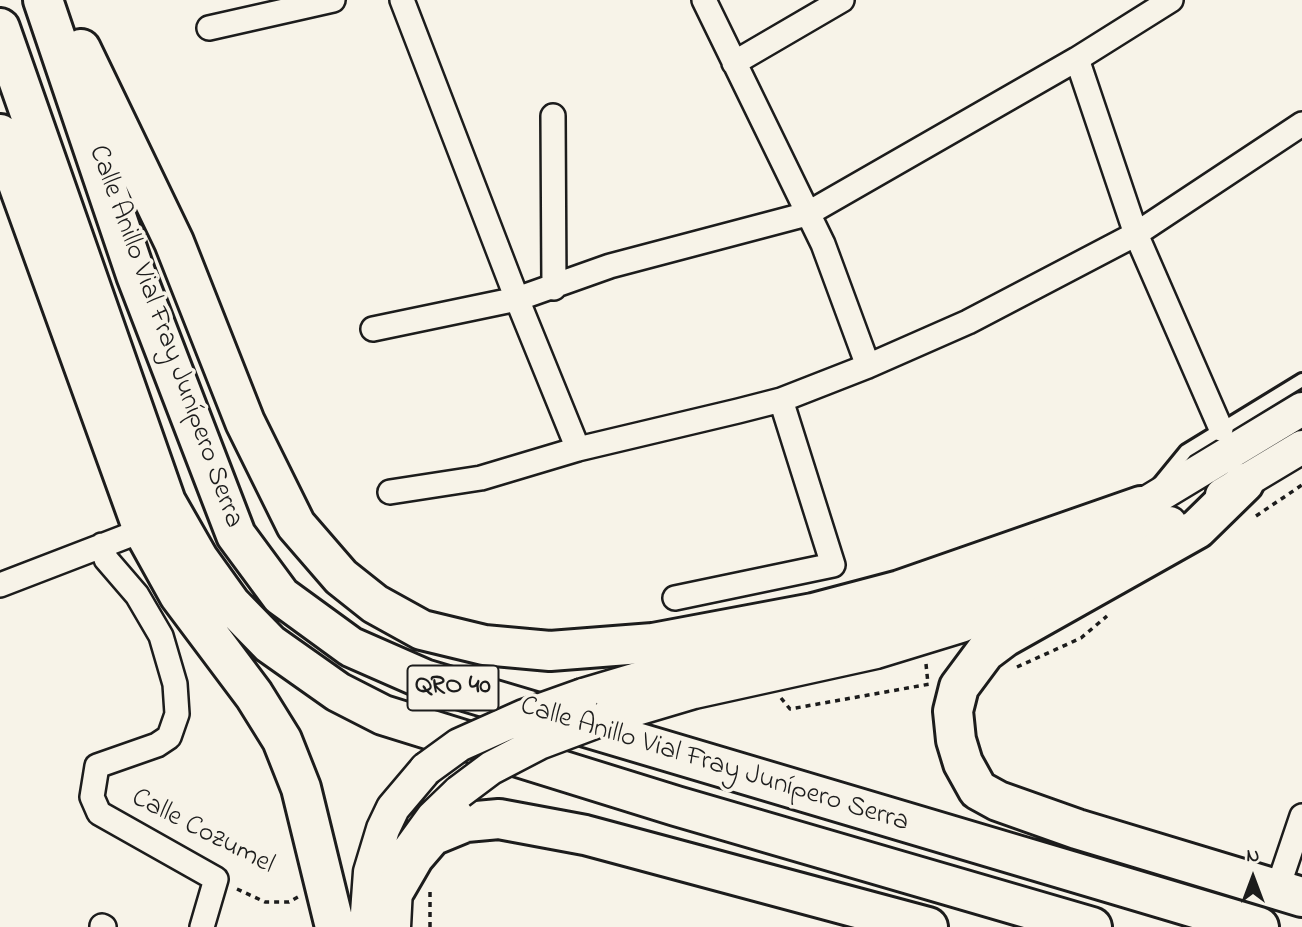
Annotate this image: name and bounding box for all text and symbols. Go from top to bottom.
street label: Calle Anillo Vial Fray Junípero Serra [79,141,249,533]
road number: QRO 40 [407,666,498,710]
street label: Calle Anillo Vial Fray Junípero Serra [516,691,912,841]
street label: Calle Cozumel [125,783,279,883]
north arrow [1218,843,1288,913]
text: N [1247,843,1259,870]

